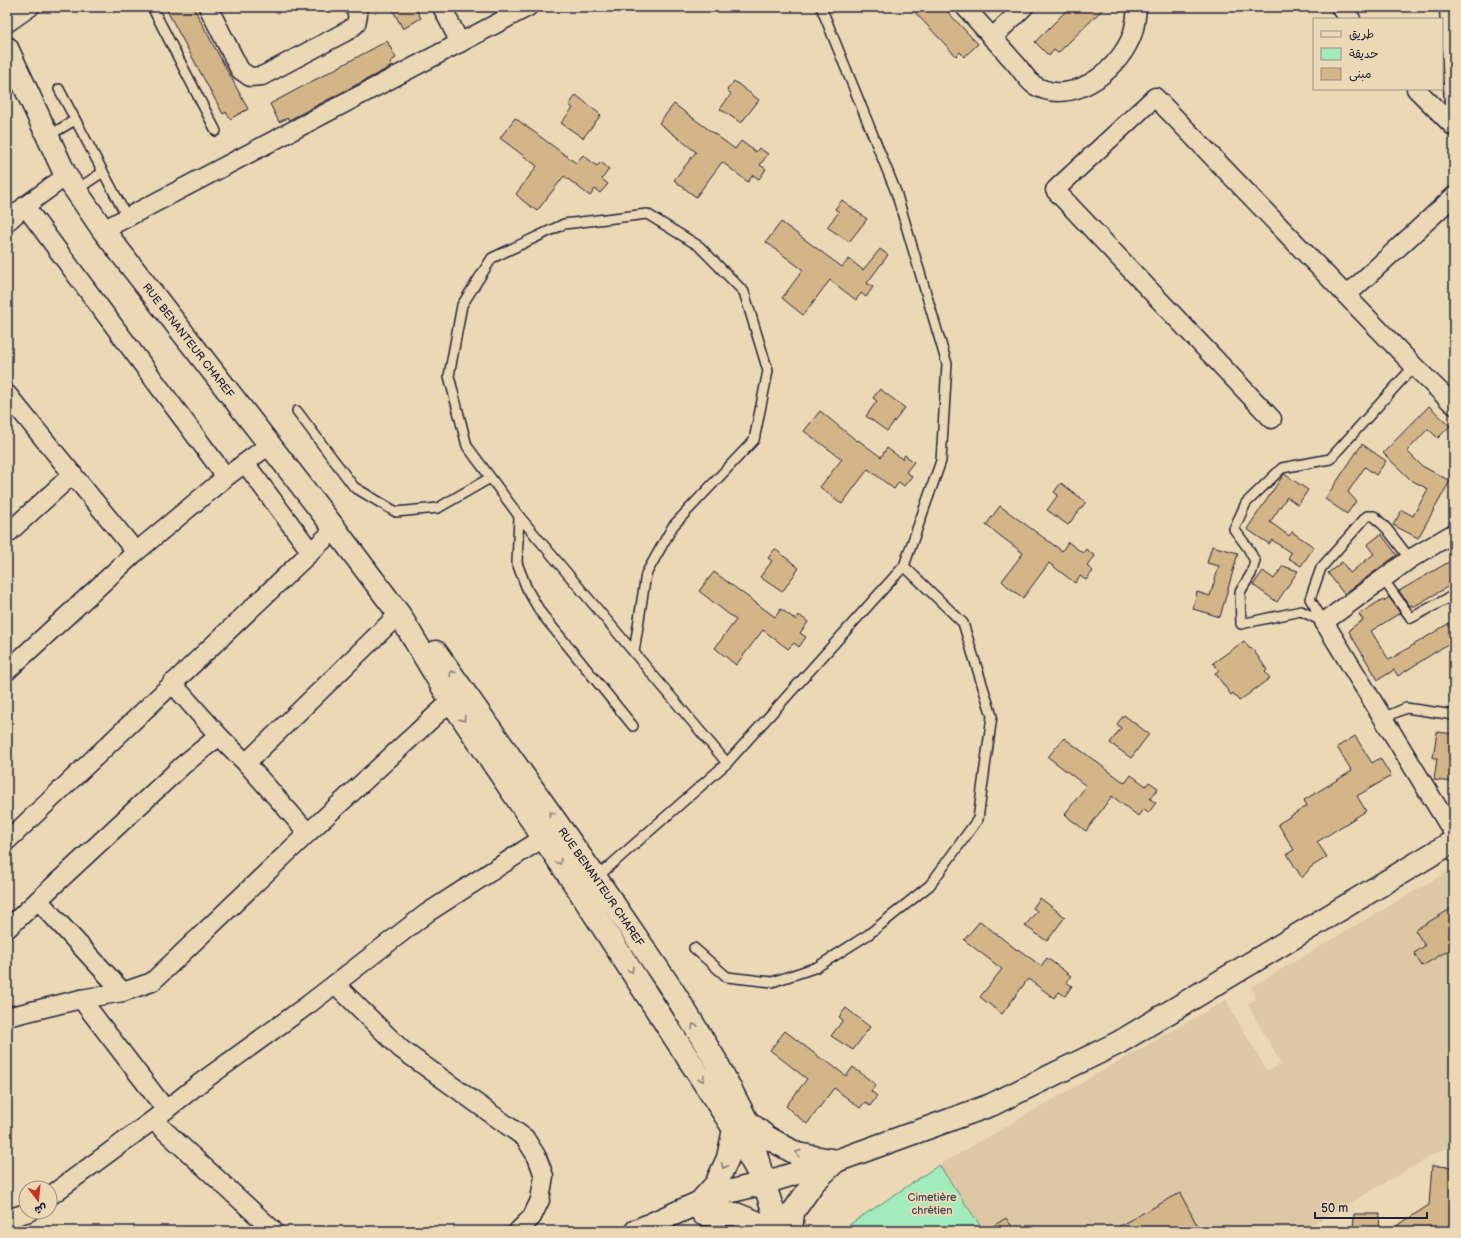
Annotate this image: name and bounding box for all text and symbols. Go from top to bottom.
legend [1313,18,1443,90]
text: طريق [1349,27,1374,42]
text: حديقة [1349,47,1378,62]
text: مبنى [1349,67,1372,82]
street label: RUE BENANTEUR CHAREF [140,281,237,400]
one-way arrow [449,670,457,677]
one-way arrow [458,715,466,722]
one-way arrow [549,811,556,818]
street label: RUE BENANTEUR CHAREF [556,825,647,949]
one-way arrow [554,857,561,864]
one-way arrow [626,966,634,973]
one-way arrow [692,1023,699,1030]
one-way arrow [697,1075,705,1082]
one-way arrow [795,1149,802,1158]
one-way arrow [721,1162,729,1170]
north arrow [18,1180,58,1220]
park label: Cimetière chrétien [908,1191,957,1217]
scale bar [1315,1194,1427,1220]
text: ش [33,1201,48,1217]
text: 50 m [1321,1201,1348,1216]

